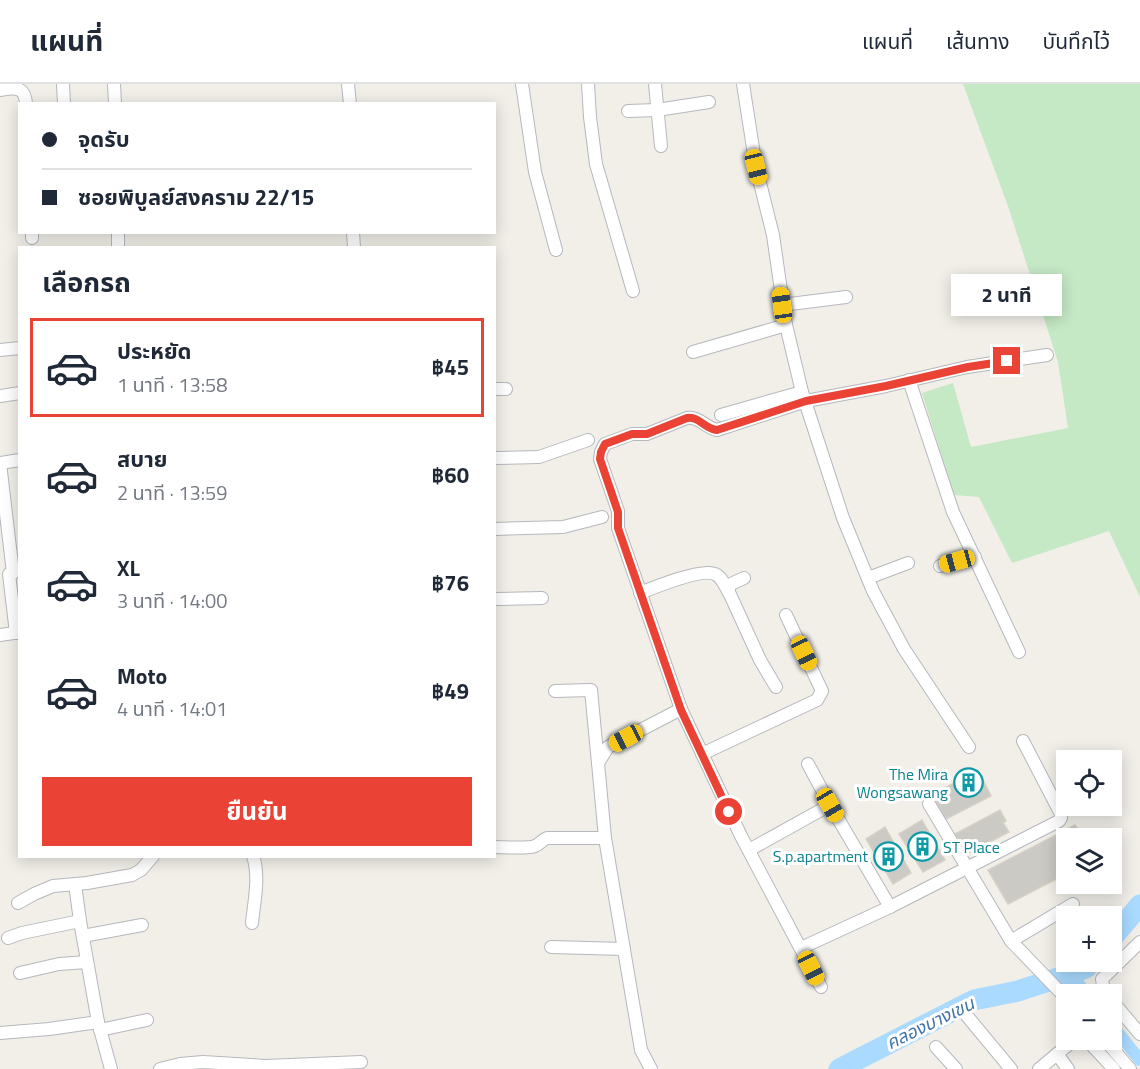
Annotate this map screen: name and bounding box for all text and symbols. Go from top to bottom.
text: แผนที่ [30,19,103,62]
text: แผนที่ [862,25,913,57]
text: เส้นทาง [946,25,1010,57]
text: บันทึกไว้ [1043,25,1110,57]
text: จุดรับ [78,122,130,156]
car [743,147,769,187]
text: ซอยพิบูลย์สงคราม 22/15 [78,180,314,214]
text: เลือกรถ [42,261,131,302]
callout: 2 นาที [952,274,1062,316]
text: 2 นาที [981,279,1032,310]
car [771,286,793,324]
text: ประหยัด [117,334,192,368]
icon: car [45,341,99,395]
route end [993,347,1020,374]
text: ฿45 [432,350,469,384]
text: 1 นาที · 13:58 [117,369,227,400]
text: สบาย [117,442,167,476]
icon: car [45,449,99,503]
text: ฿60 [432,458,469,492]
text: 2 นาที · 13:59 [117,477,227,508]
car [937,548,977,574]
text: XL [117,551,140,585]
icon: car [45,557,99,611]
text: ฿76 [432,566,469,600]
text: 3 นาที · 14:00 [117,585,227,616]
car [788,633,820,673]
text: Moto [117,659,167,693]
icon: car [45,665,99,719]
text: ฿49 [432,674,469,708]
text: 4 นาที · 14:01 [117,693,227,724]
car [606,722,646,754]
map controls [1056,750,1122,1050]
button: locate [1056,750,1122,816]
place label: The Mira Wongsawang [856,762,948,804]
building icon: The Mira Wongsawang [953,767,985,799]
button: ยืนยัน [42,777,472,846]
car [813,785,847,825]
route start [715,798,742,825]
button: layers [1056,828,1122,894]
building icon: ST Place [906,831,938,863]
place label: ST Place [943,835,1000,859]
building icon: S.p.apartment [873,840,905,872]
place label: S.p.apartment [773,844,868,868]
button: + [1056,906,1122,972]
car [795,948,827,988]
button: − [1056,984,1122,1050]
water label: คลองบางเขน [881,990,980,1056]

